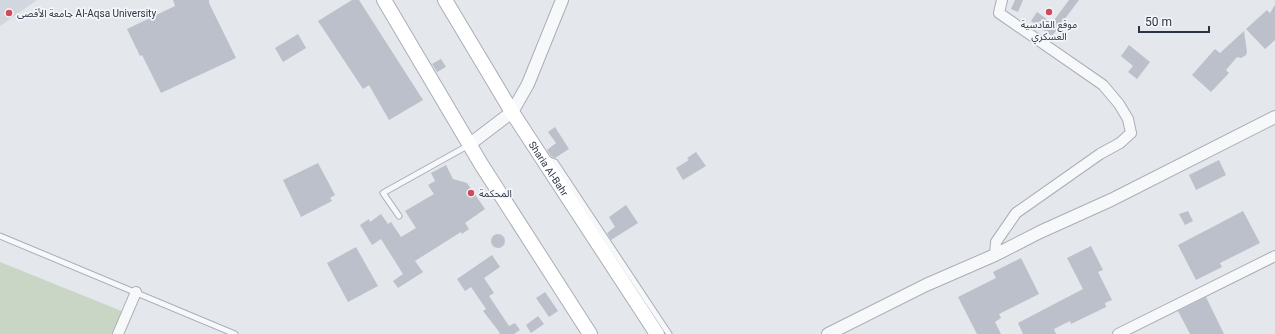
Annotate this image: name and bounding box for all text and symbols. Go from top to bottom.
marker: موقع القادسية العسكري [1044,7,1054,17]
marker: جامعة الأقصى Al-Aqsa University [4,8,14,18]
place label: جامعة الأقصى Al-Aqsa University [17,8,156,19]
scale bar [1139,8,1209,34]
text: 50 m [1145,15,1172,29]
place label: موقع القادسية العسكري [1021,19,1077,44]
street label: Sharia Al-Bahr [527,139,571,198]
marker: المحكمة [466,188,476,198]
place label: المحكمة [479,188,512,199]

